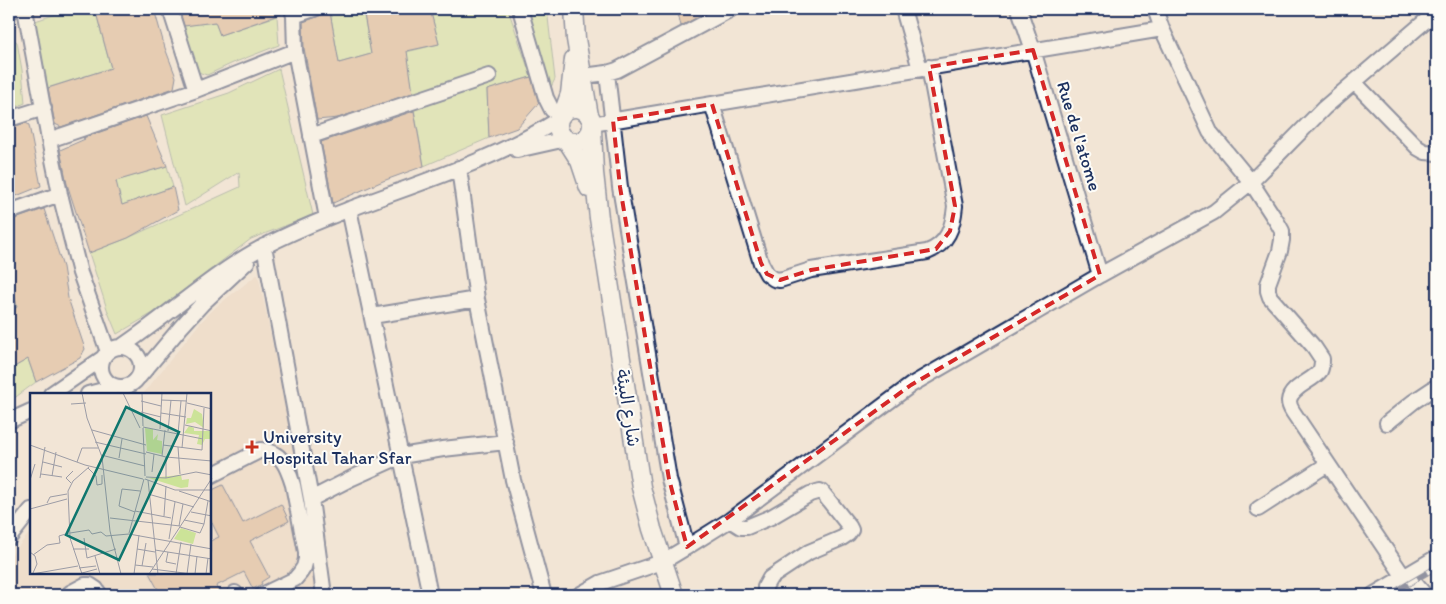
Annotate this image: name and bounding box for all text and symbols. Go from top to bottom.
street label: Rue de l'atome [1052,78,1106,194]
street label: شارع البيئة [610,368,645,449]
inset map [30,393,211,574]
place label: University Hospital Tahar Sfar [263,426,412,469]
marker: University Hospital Tahar Sfar [245,440,259,454]

